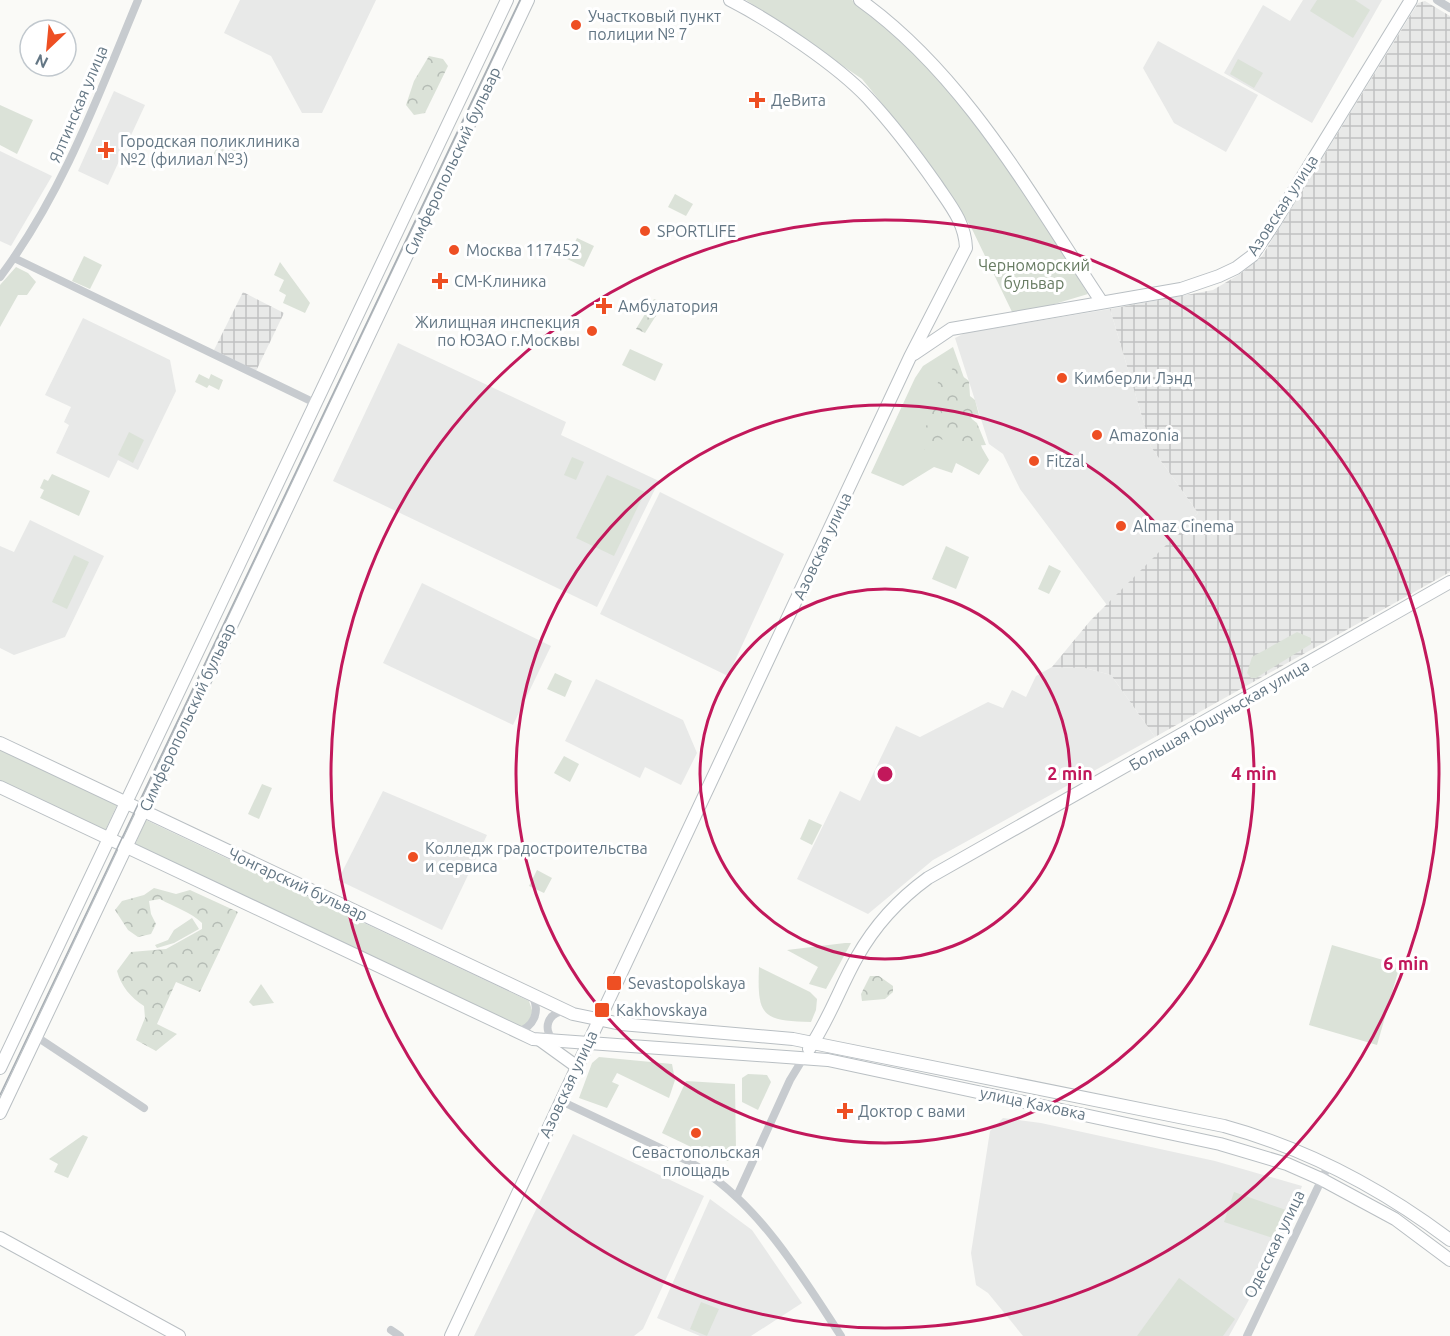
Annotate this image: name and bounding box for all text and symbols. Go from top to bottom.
place label: Участковый пункт полиции № 7 [588,7,721,43]
north arrow [18,18,78,78]
marker: Участковый пункт полиции № 7 [569,18,583,32]
street label: Ялтинская улица [45,43,111,165]
text: N [32,51,51,72]
street label: Симферопольский бульвар [400,64,504,258]
marker: ДеВита [748,91,766,109]
place label: ДеВита [771,91,826,109]
place label: Городская поликлиника №2 (филиал №3) [120,132,300,169]
marker: Городская поликлиника №2 (филиал №3) [97,141,115,159]
street label: Азовская улица [1243,151,1321,259]
place label: SPORTLIFE [657,222,736,240]
marker: SPORTLIFE [638,224,652,238]
place label: Москва 117452 [466,241,580,259]
marker: Москва 117452 [447,243,461,257]
park label: Черноморский бульвар [978,256,1090,292]
marker: СМ-Клиника [431,272,449,290]
place label: СМ-Клиника [454,272,547,290]
marker: Амбулатория [595,297,613,315]
place label: Амбулатория [618,297,718,315]
place label: Жилищная инспекция по ЮЗАО г.Москвы [415,313,580,349]
marker: Жилищная инспекция по ЮЗАО г.Москвы [585,324,599,338]
place label: Кимберли Лэнд [1074,369,1192,387]
marker: Кимберли Лэнд [1055,371,1069,385]
place label: Amazonia [1109,426,1179,444]
marker: Amazonia [1090,428,1104,442]
place label: Fitzal [1046,452,1084,470]
marker: Fitzal [1027,454,1041,468]
street label: Азовская улица [789,490,855,602]
place label: Almaz Cinema [1133,517,1234,535]
marker: Almaz Cinema [1114,519,1128,533]
street label: Симферопольский бульвар [135,620,239,814]
street label: Большая Юшуньская улица [1126,656,1312,774]
text: 2 min [1047,763,1093,783]
text: 4 min [1231,763,1277,783]
centre of rings [875,764,895,784]
place label: Колледж градостроительства и сервиса [425,839,648,875]
street label: Чонгарский бульвар [225,844,371,924]
marker: Колледж градостроительства и сервиса [406,850,420,864]
text: 6 min [1383,953,1429,973]
marker: Sevastopolskaya [605,974,623,992]
place label: Sevastopolskaya [628,974,746,992]
marker: Kakhovskaya [593,1001,611,1019]
place label: Kakhovskaya [616,1001,707,1019]
street label: Азовская улица [535,1028,601,1140]
street label: улица Каховка [978,1083,1088,1123]
marker: Доктор с вами [836,1102,854,1120]
place label: Доктор с вами [858,1102,966,1120]
marker: Севастопольская площадь [689,1126,703,1140]
place label: Севастопольская площадь [632,1143,760,1179]
street label: Одесская улица [1240,1187,1308,1301]

